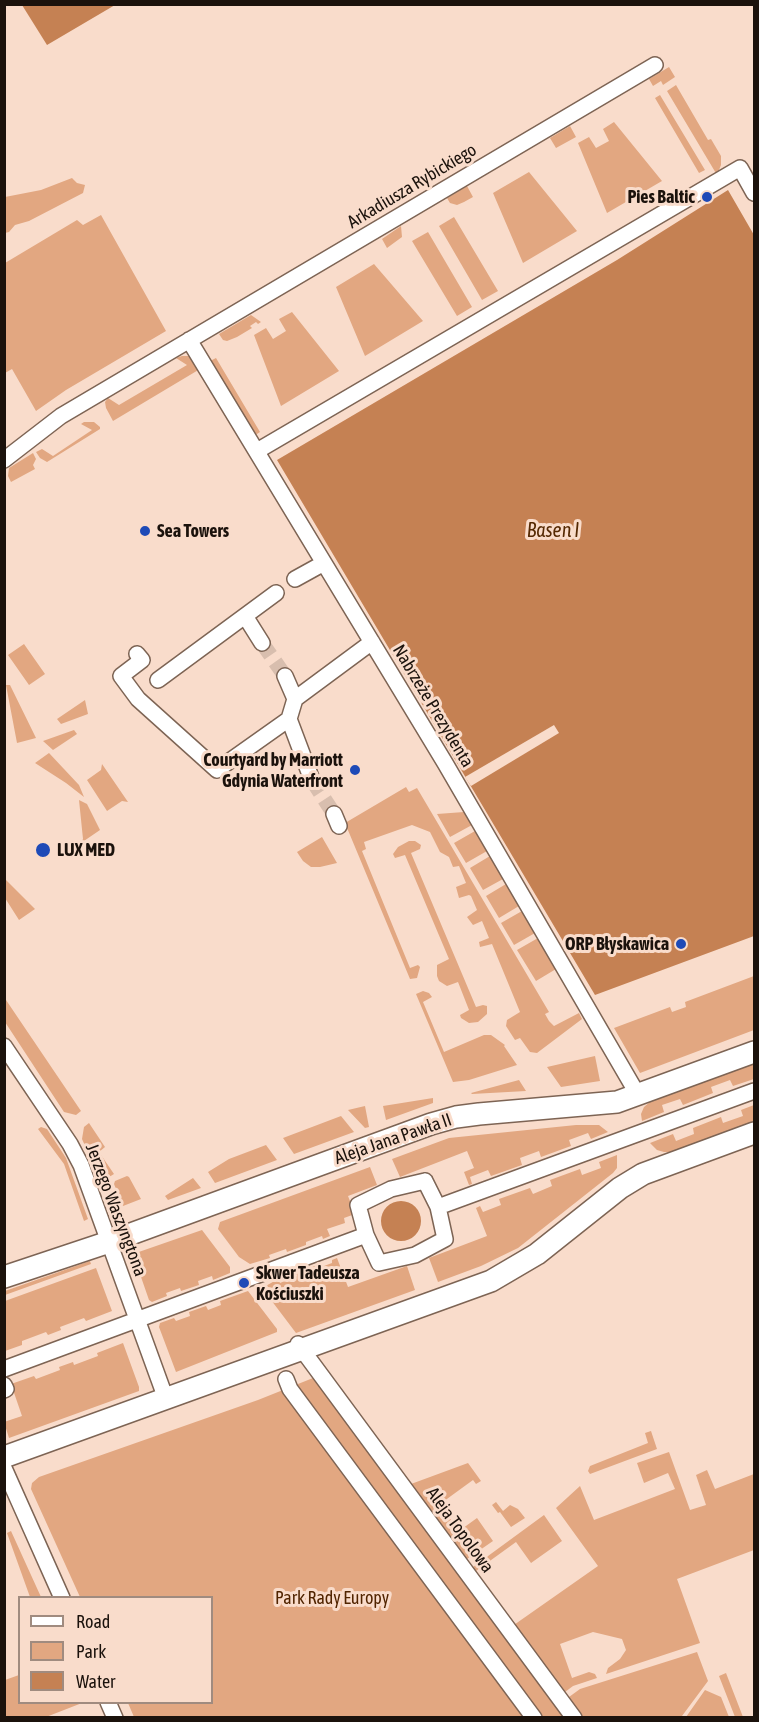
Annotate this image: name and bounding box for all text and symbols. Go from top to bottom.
street label: Arkadiusza Rybickiego [344,139,480,233]
place label: Pies Baltic [628,186,695,208]
marker: Pies Baltic [700,190,714,204]
water label: Basen I [527,519,579,543]
place label: Sea Towers [157,520,229,542]
marker: Sea Towers [138,524,152,538]
street label: Nabrzeże Prezydenta [388,641,478,771]
place label: Courtyard by Marriott Gdynia Waterfront [203,749,343,792]
marker: Courtyard by Marriott Gdynia Waterfront [348,763,362,777]
place label: LUX MED [57,839,115,861]
marker: LUX MED [34,841,52,859]
place label: ORP Błyskawica [565,933,669,955]
marker: ORP Błyskawica [674,937,688,951]
street label: Aleja Jana Pawła II [332,1109,454,1169]
street label: Jerzego Waszyngtona [81,1141,151,1279]
place label: Skwer Tadeusza Kościuszki [256,1262,360,1304]
marker: Skwer Tadeusza Kościuszki [237,1276,251,1290]
street label: Aleja Topolowa [422,1483,498,1577]
park label: Park Rady Europy [275,1587,389,1609]
legend [18,1596,213,1704]
text: Road [76,1611,110,1632]
text: Park [76,1641,106,1662]
text: Water [76,1671,115,1692]

